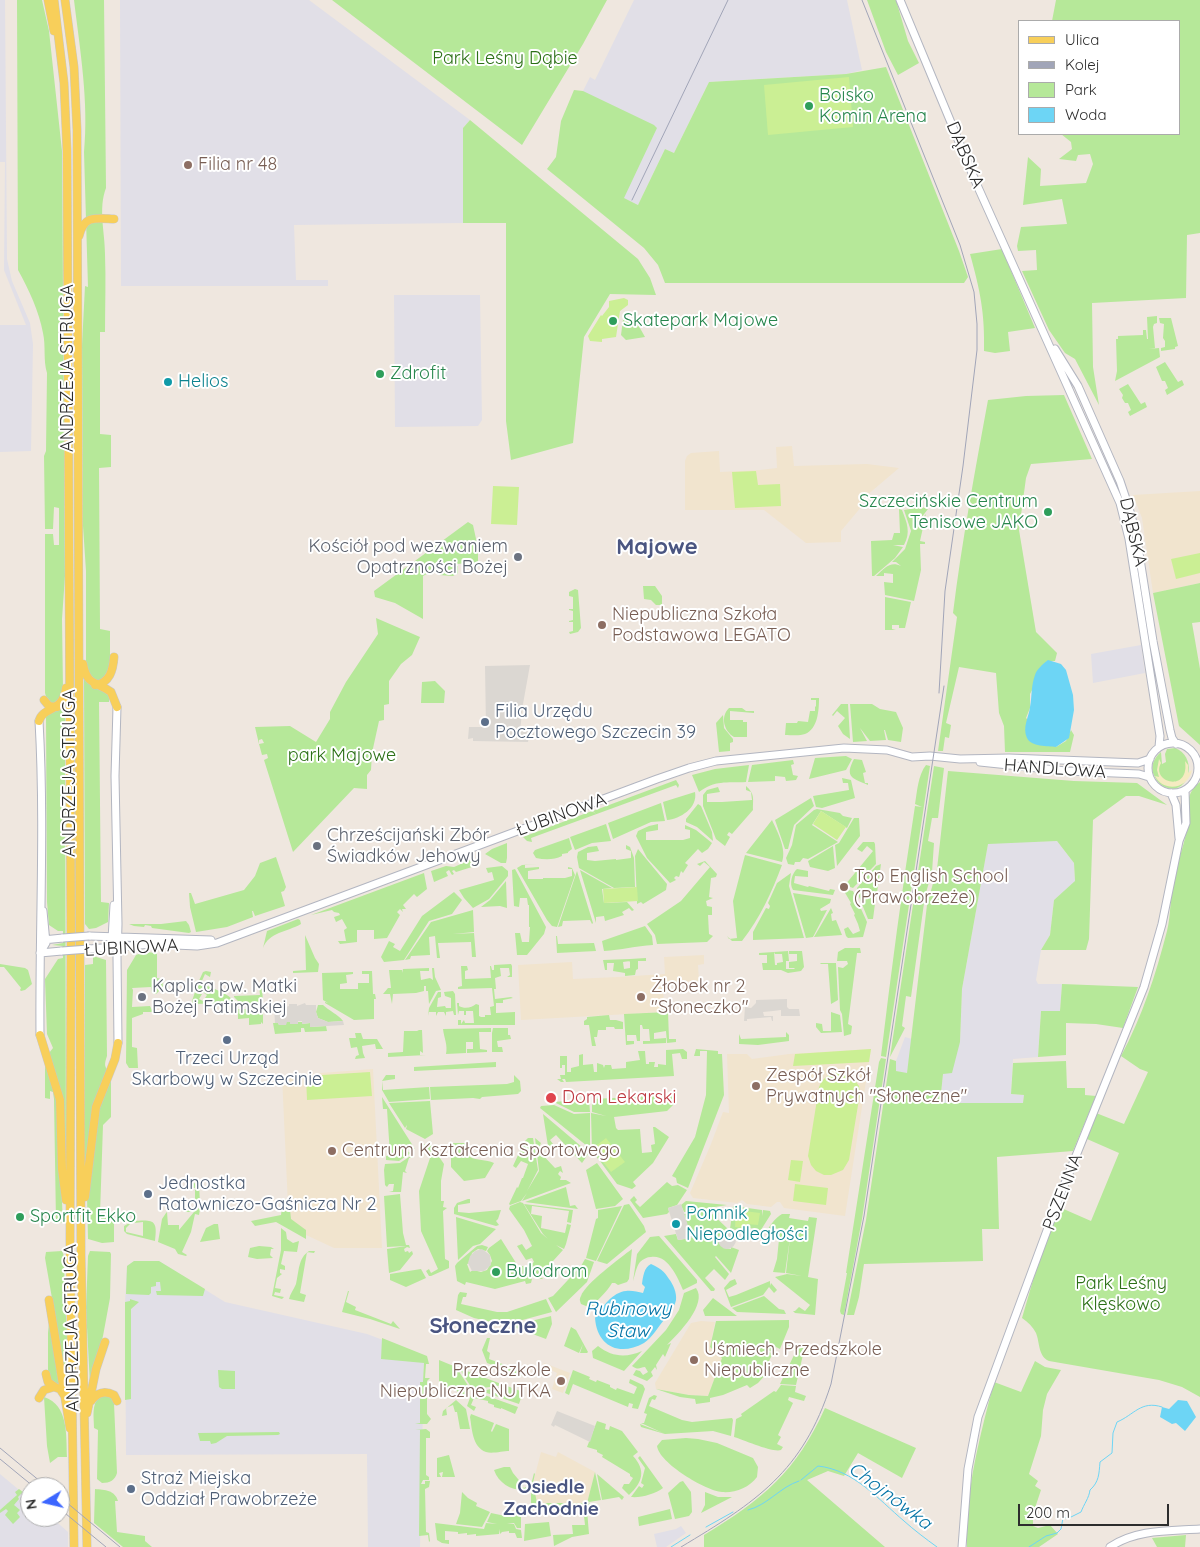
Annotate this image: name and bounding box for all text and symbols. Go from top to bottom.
legend [1018,20,1180,135]
text: Ulica [1065,30,1099,49]
park label: Park Leśny Dąbie [432,48,578,70]
text: Kolej [1065,55,1100,74]
text: Park [1065,80,1097,99]
place label: Boisko Komin Arena [819,85,927,128]
marker: Boisko Komin Arena [803,100,815,112]
text: Woda [1065,105,1107,124]
street label: DĄBSKA [941,118,989,192]
place label: Filia nr 48 [198,154,277,176]
marker: Filia nr 48 [182,159,194,171]
street label: ANDRZEJA STRUGA [57,284,79,452]
place label: Skatepark Majowe [623,310,778,332]
marker: Skatepark Majowe [607,315,619,327]
place label: Zdrofit [390,363,446,385]
marker: Zdrofit [374,368,386,380]
place label: Helios [178,371,228,393]
marker: Helios [162,376,174,388]
place label: Szczecińskie Centrum Tenisowe JAKO [859,491,1038,534]
street label: DĄBSKA [1115,495,1151,569]
marker: Szczecińskie Centrum Tenisowe JAKO [1042,506,1054,518]
district label: Majowe [616,534,698,560]
place label: Kościół pod wezwaniem Opatrzności Bożej [309,536,508,578]
marker: Kościół pod wezwaniem Opatrzności Bożej [512,551,524,563]
place label: Niepubliczna Szkoła Podstawowa LEGATO [612,604,791,646]
marker: Niepubliczna Szkoła Podstawowa LEGATO [596,619,608,631]
street label: ANDRZEJA STRUGA [59,689,81,857]
place label: Filia Urzędu Pocztowego Szczecin 39 [495,701,696,744]
marker: Filia Urzędu Pocztowego Szczecin 39 [479,716,491,728]
park label: park Majowe [288,745,396,767]
street label: HANDLOWA [1003,755,1107,783]
street label: ŁUBINOWA [513,789,609,841]
place label: Chrześcijański Zbór Świadków Jehowy [327,825,489,868]
marker: Chrześcijański Zbór Świadków Jehowy [311,840,323,852]
place label: Top English School (Prawobrzeże) [854,866,1008,909]
marker: Top English School (Prawobrzeże) [838,881,850,893]
street label: ŁUBINOWA [83,935,179,961]
place label: Kaplica pw. Matki Bożej Fatimskiej [152,976,297,1019]
place label: Żłobek nr 2 "Słoneczko" [651,976,749,1019]
marker: Kaplica pw. Matki Bożej Fatimskiej [136,991,148,1003]
marker: Żłobek nr 2 "Słoneczko" [635,991,647,1003]
marker: Trzeci Urząd Skarbowy w Szczecinie [221,1034,233,1046]
place label: Trzeci Urząd Skarbowy w Szczecinie [132,1048,322,1090]
place label: Zespół Szkół Prywatnych "Słoneczne" [766,1065,967,1108]
marker: Zespół Szkół Prywatnych "Słoneczne" [750,1080,762,1092]
place label: Dom Lekarski [562,1087,676,1109]
marker: Dom Lekarski [544,1091,558,1105]
place label: Centrum Kształcenia Sportowego [342,1140,620,1162]
marker: Centrum Kształcenia Sportowego [326,1145,338,1157]
street label: PSZENNA [1038,1151,1088,1233]
place label: Jednostka Ratowniczo-Gaśnicza Nr 2 [158,1173,376,1216]
marker: Jednostka Ratowniczo-Gaśnicza Nr 2 [142,1188,154,1200]
place label: Pomnik Niepodległości [686,1203,808,1246]
place label: Sportfit Ekko [30,1206,136,1228]
marker: Sportfit Ekko [14,1211,26,1223]
marker: Pomnik Niepodległości [670,1218,682,1230]
street label: ANDRZEJA STRUGA [60,1244,84,1412]
place label: Bulodrom [506,1261,588,1283]
marker: Bulodrom [490,1266,502,1278]
park label: Park Leśny Klęskowo [1075,1273,1167,1316]
water label: Rubinowy Staw [585,1298,671,1342]
district label: Słoneczne [429,1313,537,1339]
place label: Uśmiech. Przedszkole Niepubliczne [704,1339,882,1382]
marker: Uśmiech. Przedszkole Niepubliczne [688,1354,700,1366]
place label: Przedszkole Niepubliczne NUTKA [380,1360,551,1402]
marker: Przedszkole Niepubliczne NUTKA [555,1375,567,1387]
water label: Chojnówka [844,1457,936,1535]
place label: Straż Miejska Oddział Prawobrzeże [141,1468,317,1510]
district label: Osiedle Zachodnie [503,1476,599,1520]
north arrow [20,1477,70,1527]
marker: Straż Miejska Oddział Prawobrzeże [125,1483,137,1495]
scale bar [1020,1494,1171,1526]
text: N [21,1498,41,1511]
text: 200 m [1026,1503,1070,1522]

